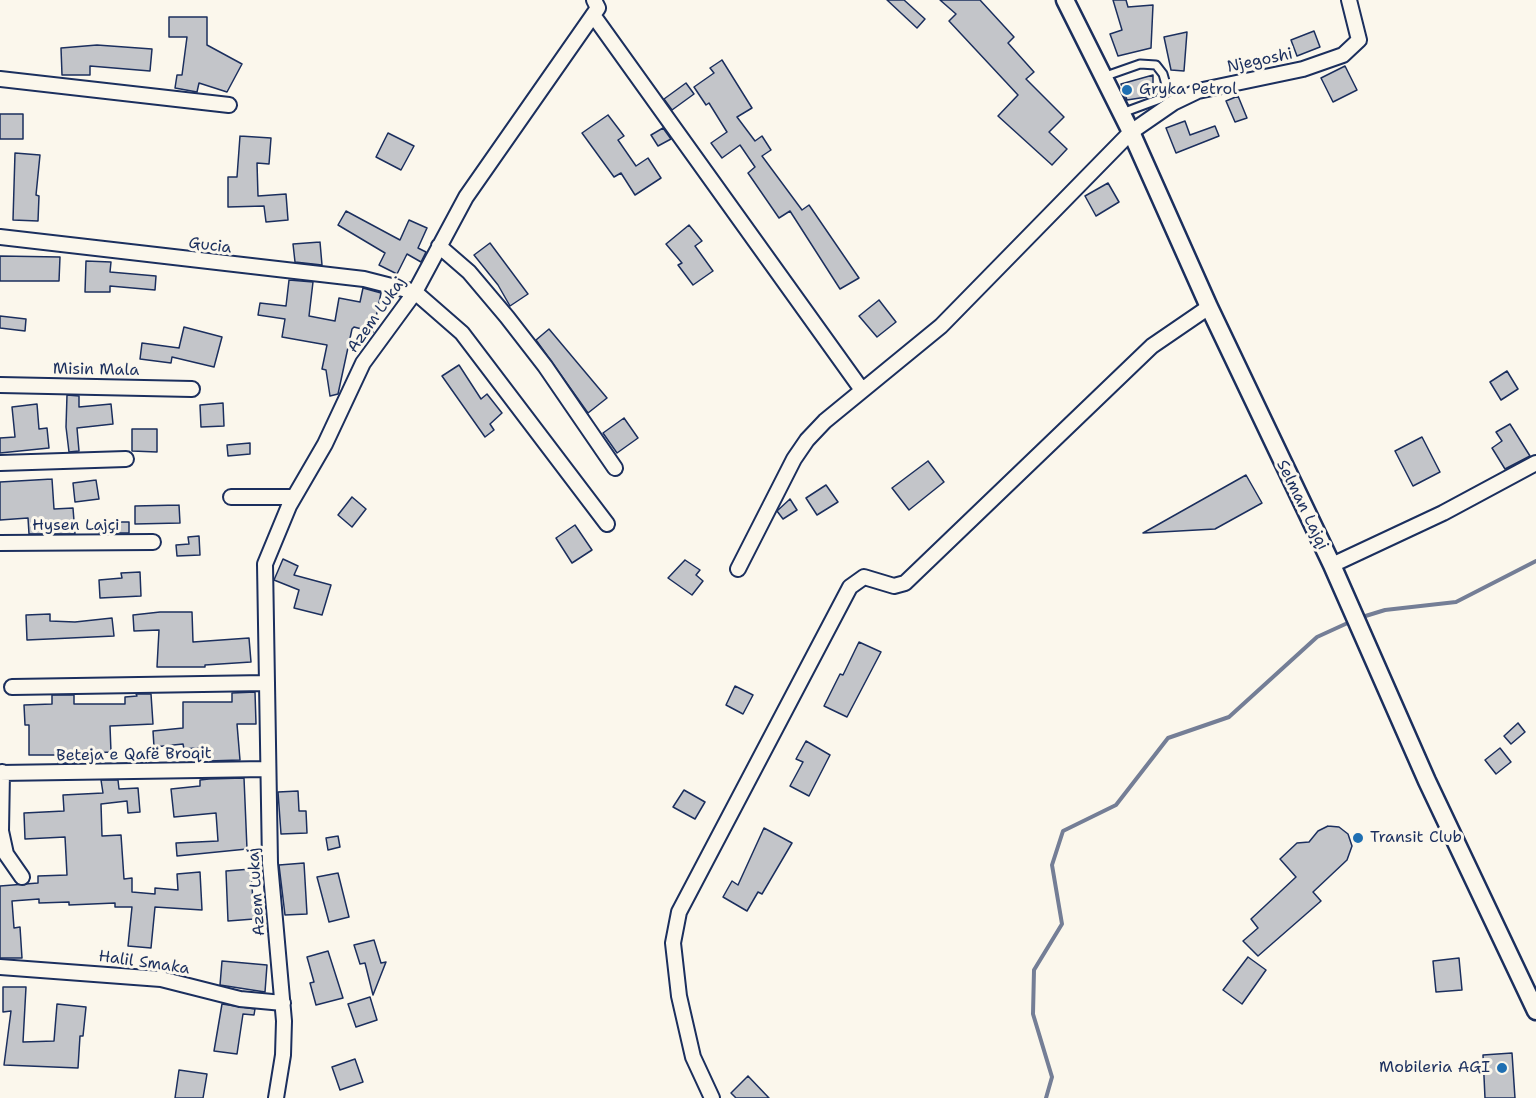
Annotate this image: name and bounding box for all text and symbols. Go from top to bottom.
street label: Njegoshi [1225,45,1295,77]
place label: Gryka Petrol [1139,80,1237,100]
marker: Gryka Petrol [1120,83,1134,97]
street label: Gucia [187,234,233,258]
street label: Azem Lukaj [344,273,410,357]
street label: Misin Mala [53,360,139,380]
street label: Selman Lajqi [1272,457,1332,553]
street label: Hysen Lajçi [32,516,120,536]
street label: Beteja e Qafë Broqit [56,744,212,766]
place label: Transit Club [1370,828,1462,848]
marker: Transit Club [1351,831,1365,845]
street label: Azem Lukaj [244,847,270,937]
street label: Halil Smaka [97,947,191,979]
place label: Mobileria AGI [1379,1058,1490,1078]
marker: Mobileria AGI [1495,1061,1509,1075]

